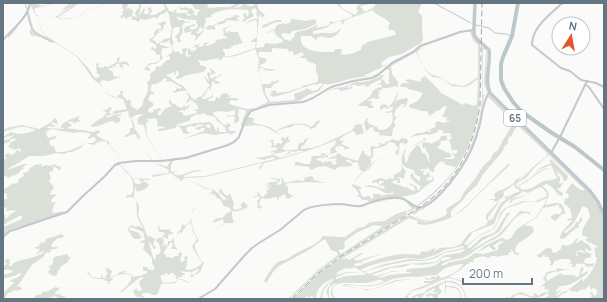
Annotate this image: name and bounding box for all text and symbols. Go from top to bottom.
north arrow [551,16,591,56]
text: N [568,18,578,34]
road number: 65 [504,110,526,126]
scale bar [463,260,532,286]
text: 200 m [469,265,503,282]

